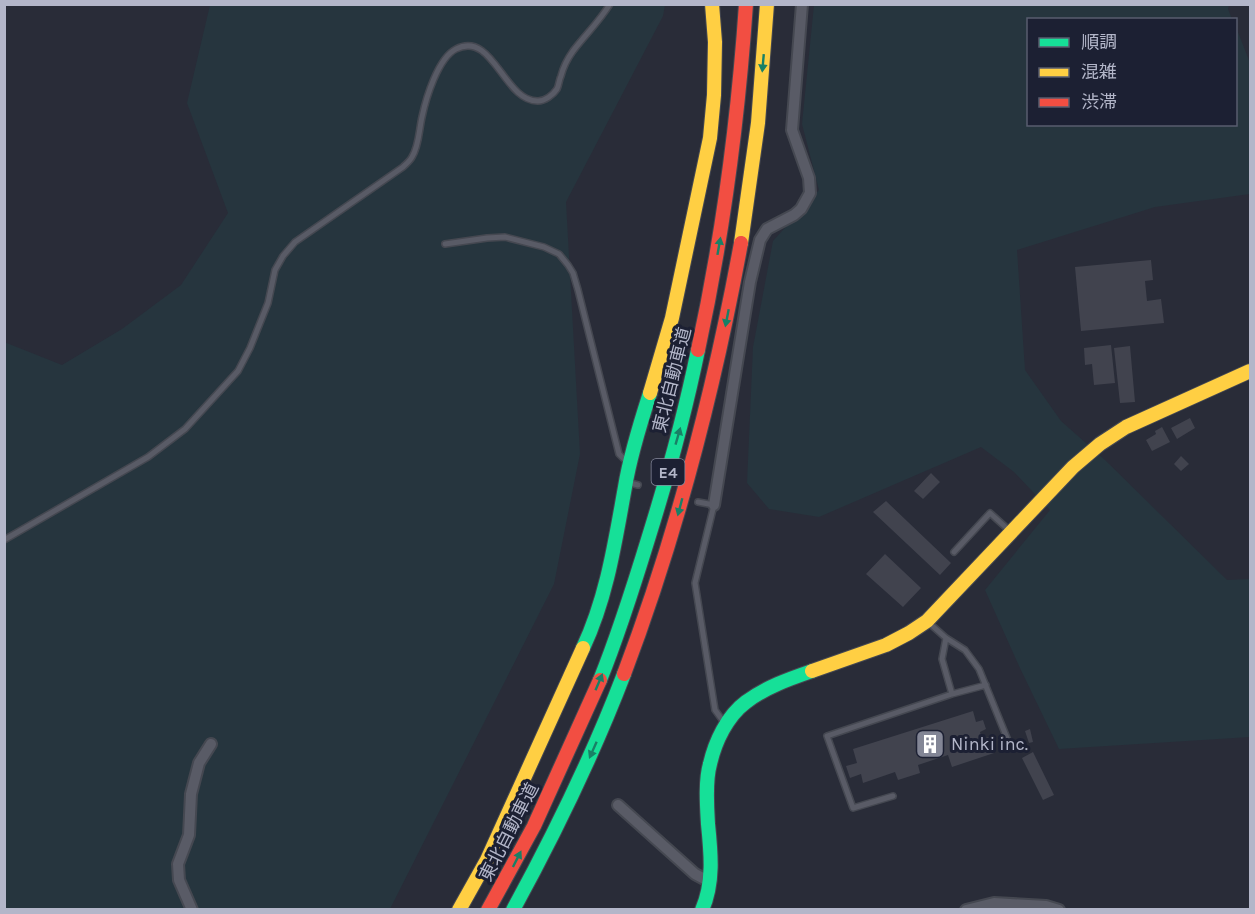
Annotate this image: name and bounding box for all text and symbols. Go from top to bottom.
legend [1027,18,1237,126]
text: 順調 [1081,31,1117,53]
one-way arrow [758,53,768,72]
text: 混雑 [1081,61,1117,83]
text: 渋滞 [1081,91,1117,113]
one-way arrow [714,236,723,255]
one-way arrow [722,309,731,328]
street label: 東北自動車道 [648,325,696,435]
one-way arrow [673,427,683,445]
road number: E4 [652,459,684,485]
one-way arrow [675,498,684,516]
one-way arrow [594,672,604,690]
building icon: Ninki inc. [914,728,946,760]
place label: Ninki inc. [951,733,1028,755]
one-way arrow [588,741,597,759]
street label: 東北自動車道 [475,779,543,885]
one-way arrow [512,850,522,867]

